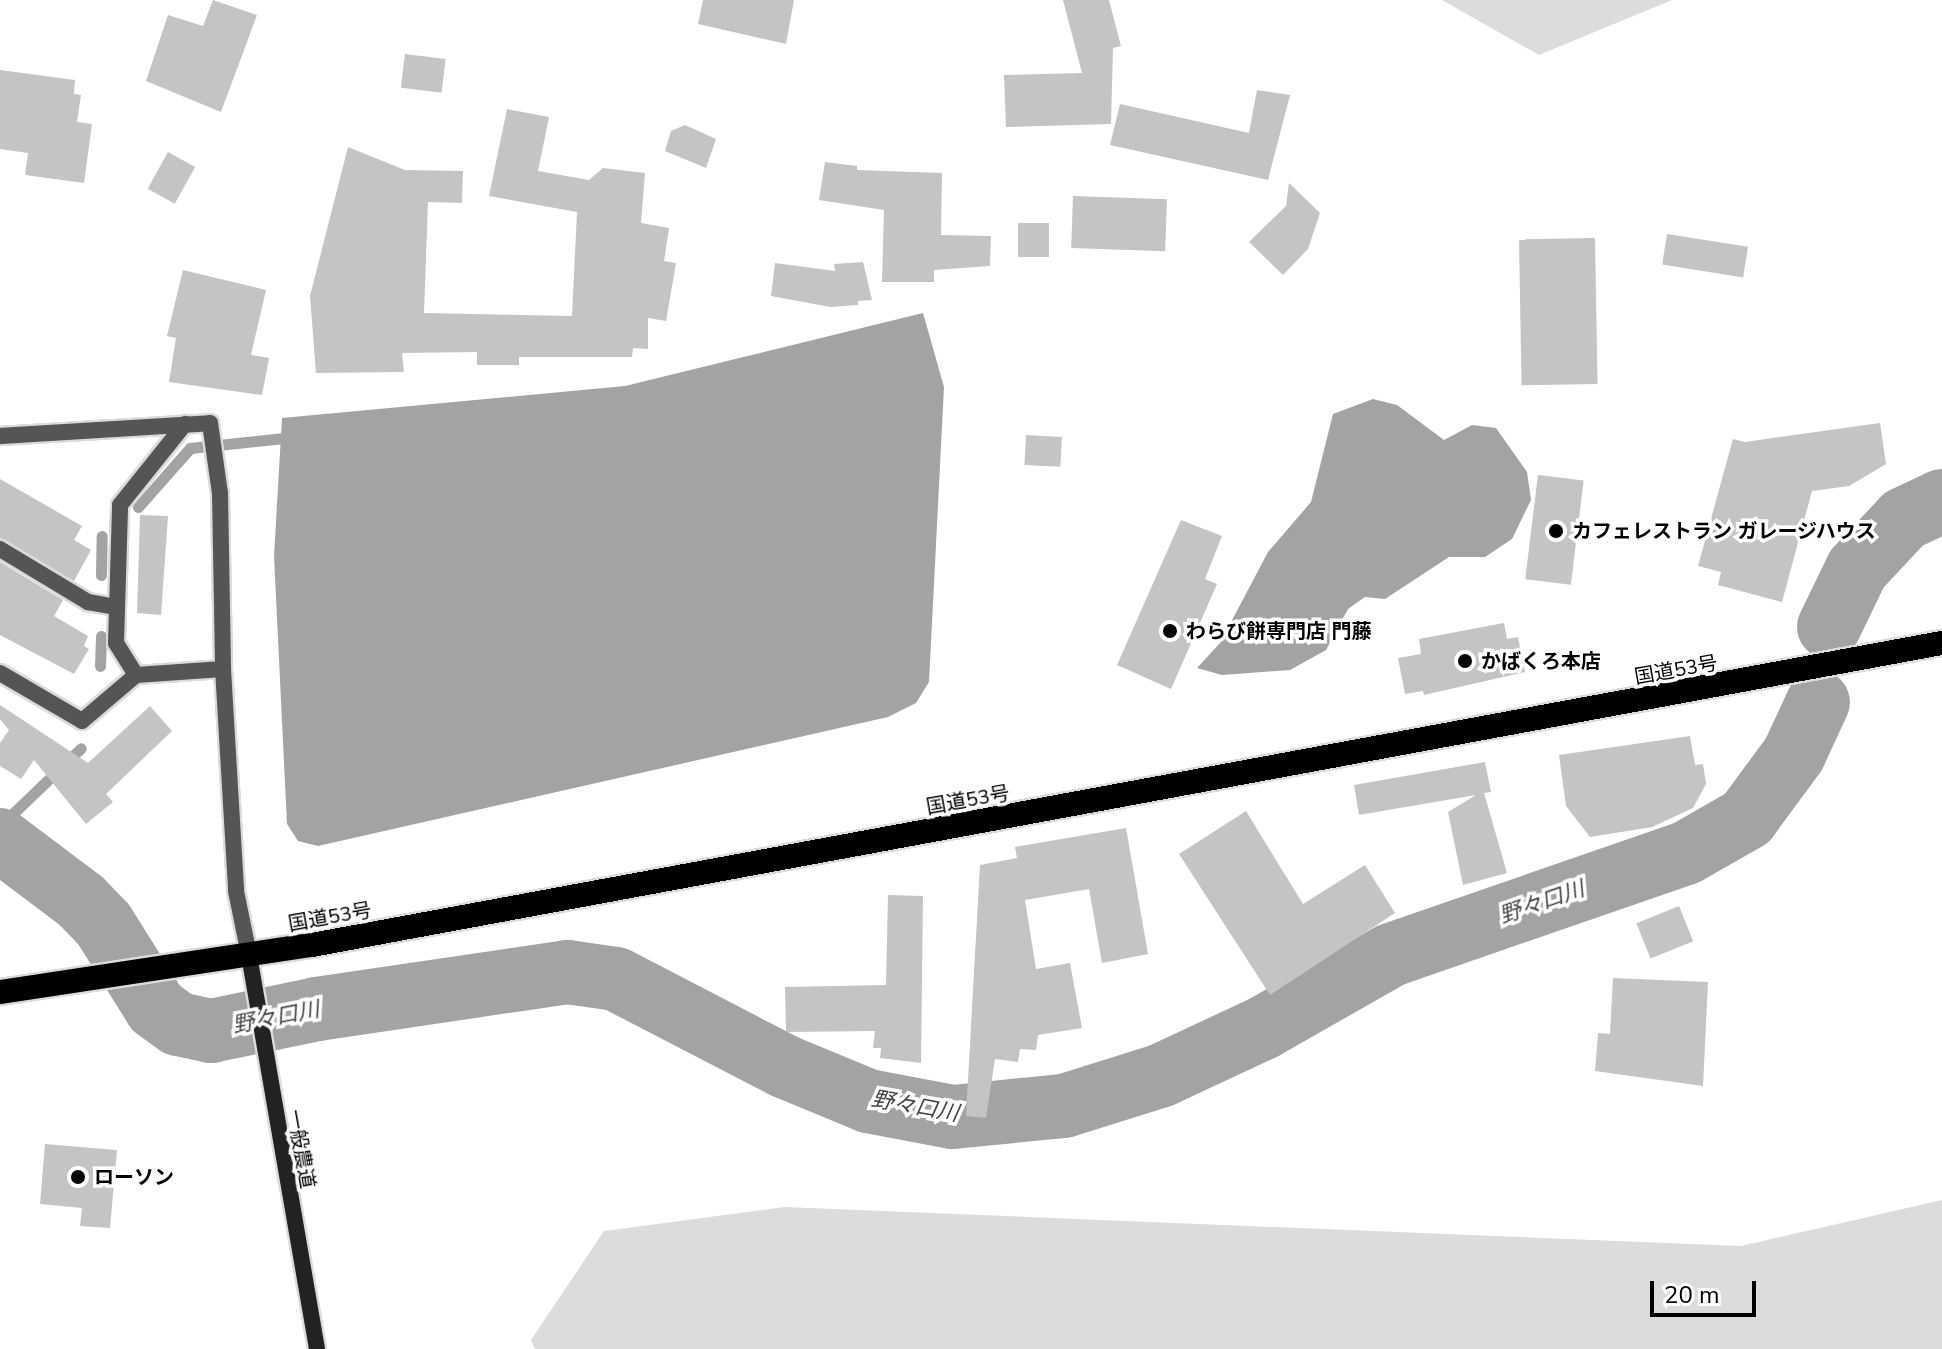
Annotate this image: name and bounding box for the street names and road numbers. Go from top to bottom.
street label: 国道53号 [1633,651,1719,689]
street label: 国道53号 [925,781,1011,819]
street label: 国道53号 [287,898,373,936]
street label: 一般農道 [282,1108,320,1190]

